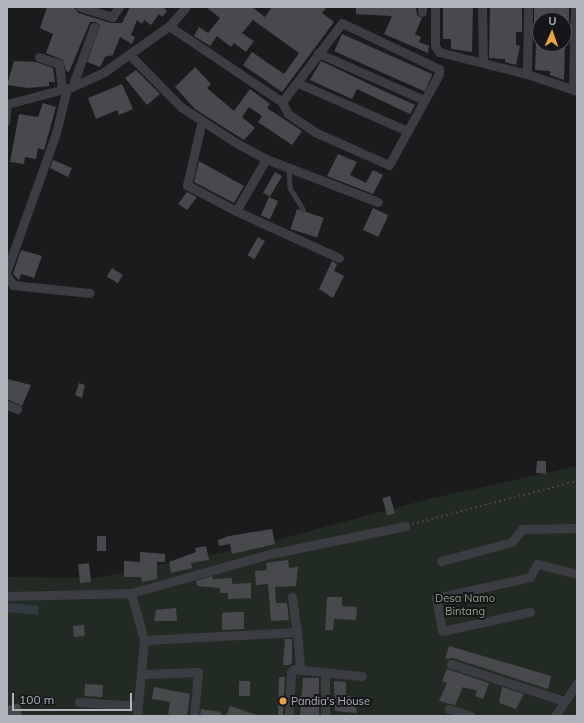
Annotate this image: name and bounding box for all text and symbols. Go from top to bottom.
north arrow [532,12,572,52]
text: U [548,14,557,28]
park label: Desa Namo Bintang [435,592,495,618]
scale bar [14,685,134,711]
text: 100 m [19,692,54,707]
place label: Pandia's House [291,694,370,708]
marker: Pandia's House [278,696,288,706]

